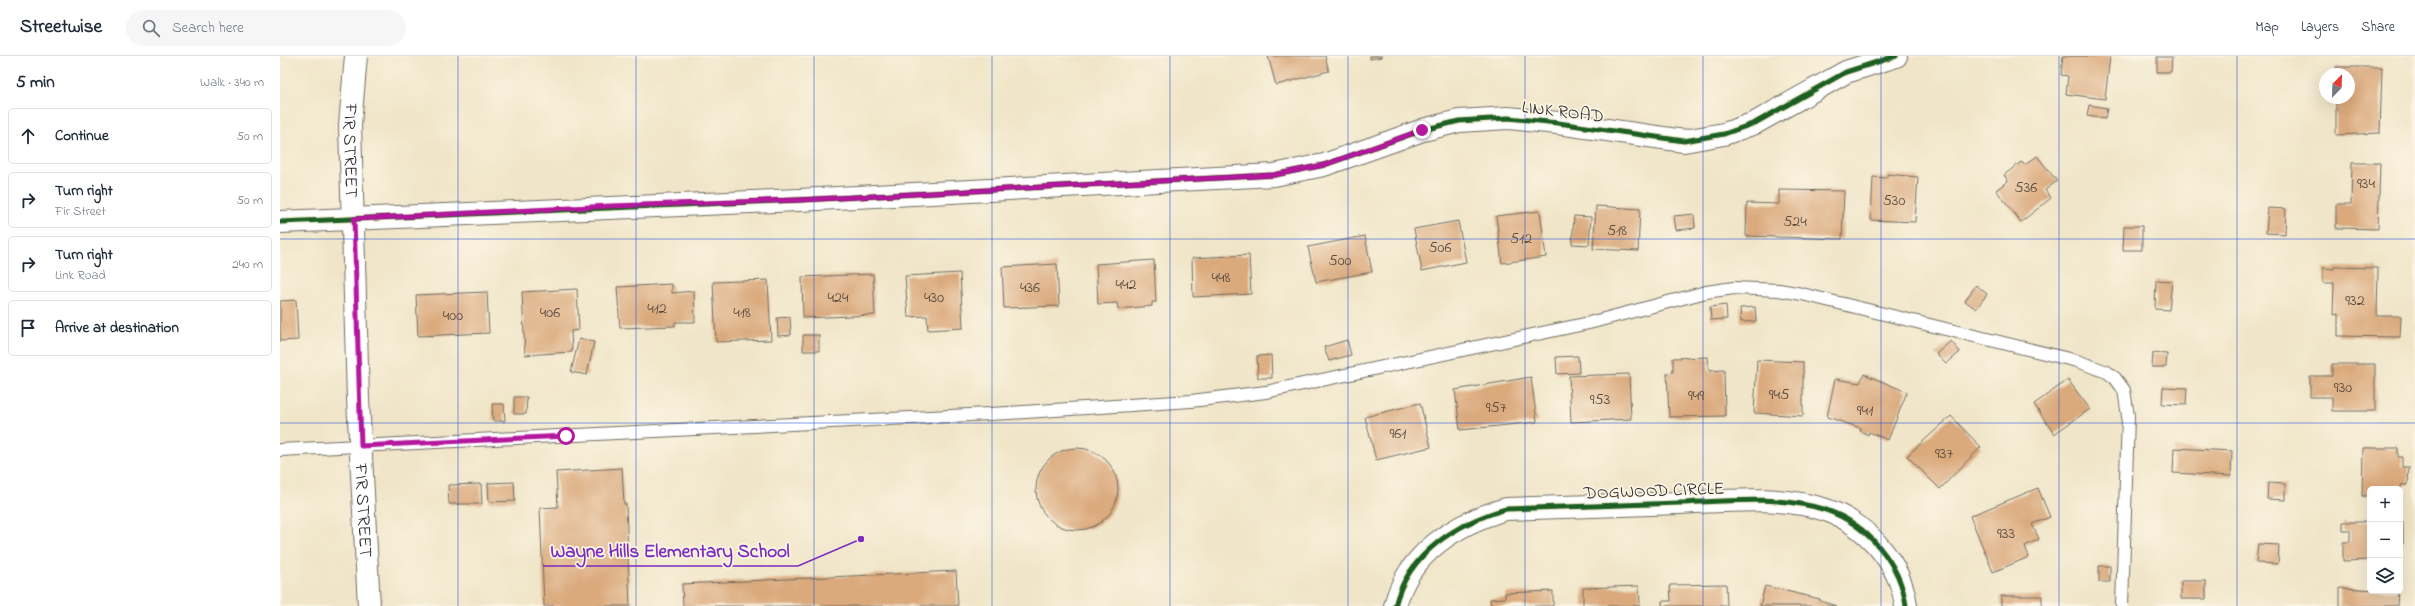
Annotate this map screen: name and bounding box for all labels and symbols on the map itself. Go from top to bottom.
north arrow [2319,68,2355,104]
street label: LINK ROAD [1520,95,1605,131]
street label: FIR STREET [335,101,363,198]
route end [1413,121,1431,139]
house number: 934 [2357,172,2375,196]
house number: 536 [2015,176,2037,200]
house number: 530 [1883,189,1905,213]
house number: 524 [1783,210,1807,234]
house number: 518 [1607,219,1627,243]
house number: 512 [1510,227,1532,251]
house number: 506 [1428,236,1452,260]
house number: 500 [1329,249,1352,273]
house number: 448 [1211,266,1231,290]
house number: 442 [1115,273,1137,297]
house number: 436 [1020,276,1040,300]
house number: 424 [827,286,849,310]
house number: 430 [924,286,944,310]
house number: 932 [2345,289,2365,313]
house number: 412 [647,297,667,321]
house number: 406 [540,301,560,325]
house number: 418 [733,301,751,325]
house number: 400 [443,304,463,328]
house number: 930 [2334,376,2352,400]
house number: 945 [1769,383,1789,407]
house number: 949 [1688,384,1704,408]
house number: 953 [1590,388,1610,412]
house number: 957 [1486,396,1507,420]
house number: 941 [1857,399,1873,423]
house number: 961 [1390,422,1406,446]
route start [557,427,575,445]
house number: 937 [1935,442,1953,466]
street label: FIR STREET [346,462,377,558]
street label: DOGWOOD CIRCLE [1582,477,1725,507]
house number: 933 [1997,522,2015,546]
callout: Wayne Hills Elementary School [543,535,798,566]
text: Wayne Hills Elementary School [550,539,790,568]

